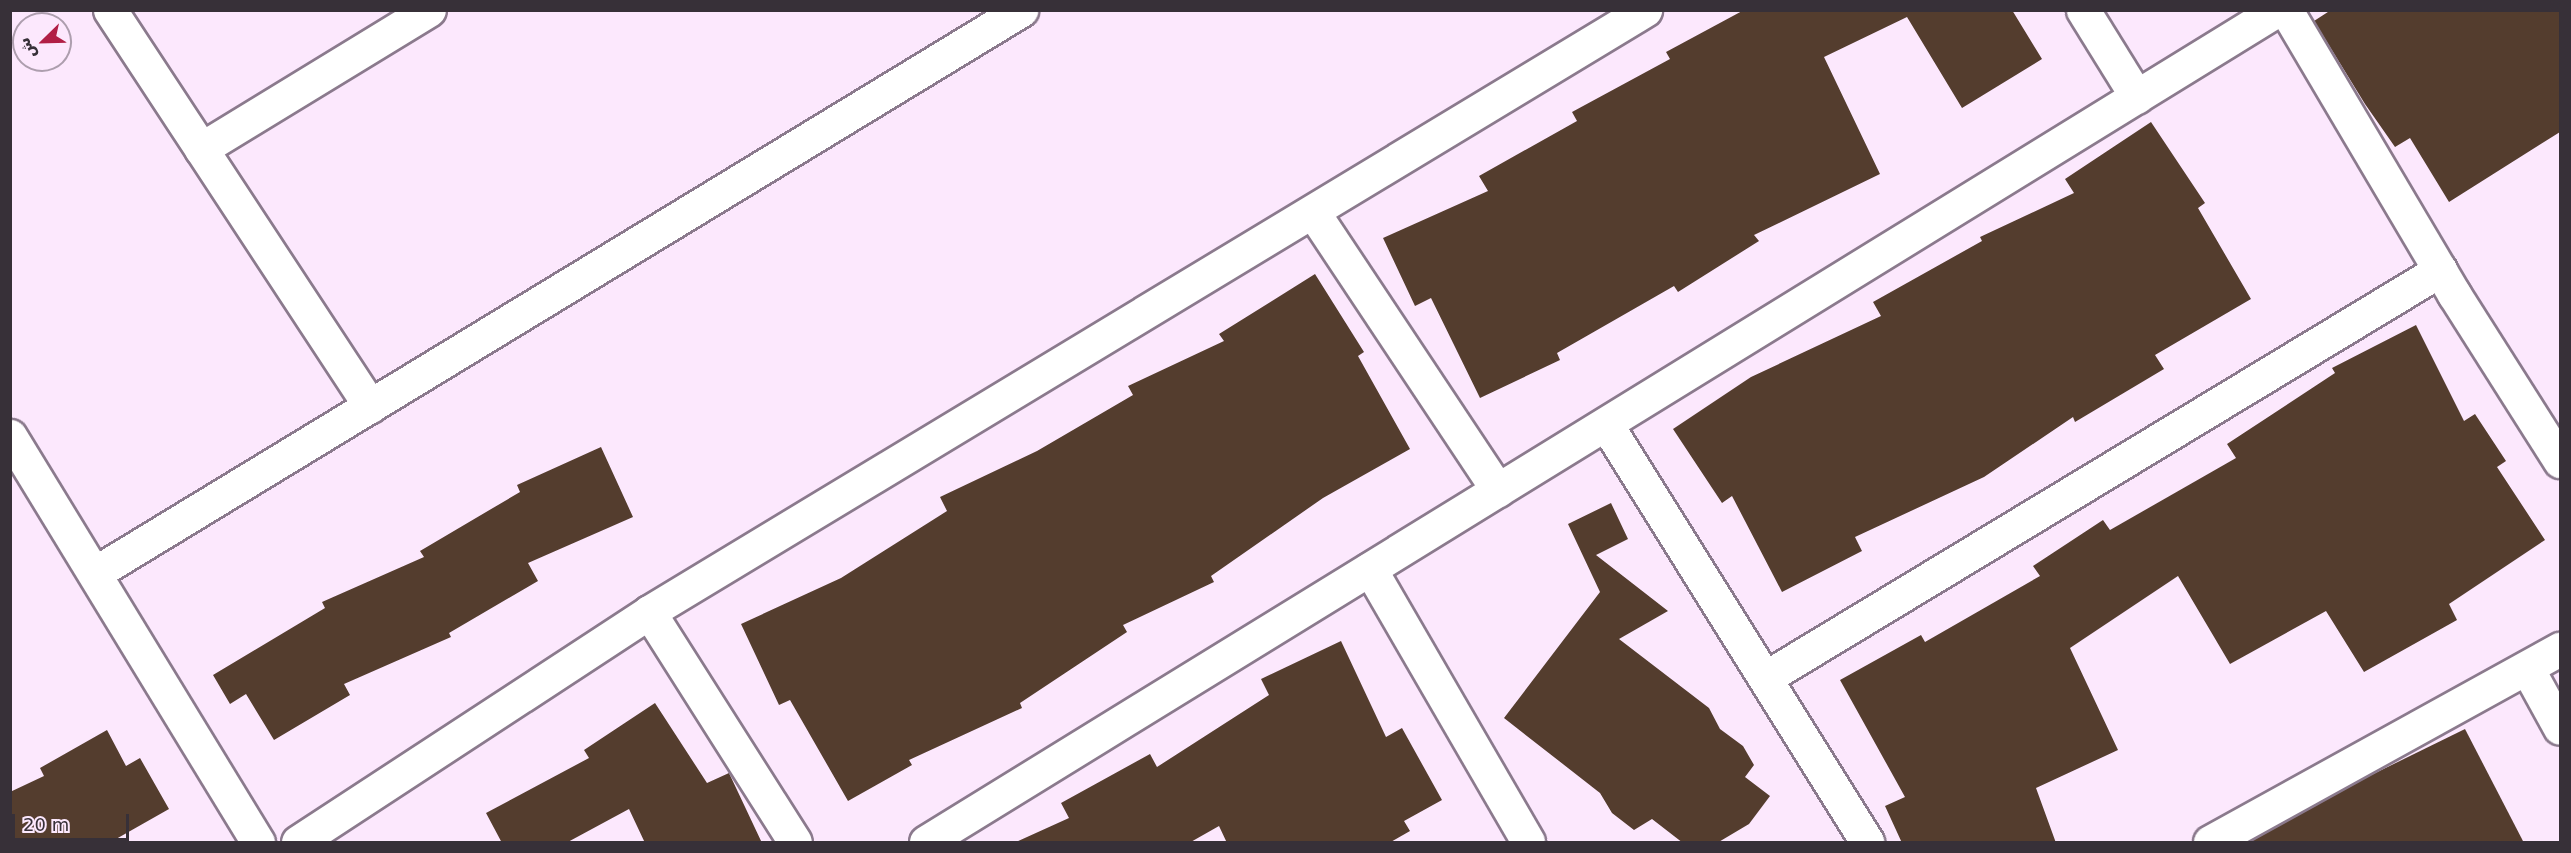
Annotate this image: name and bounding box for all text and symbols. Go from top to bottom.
north arrow [12,12,72,72]
text: ش [14,35,40,62]
scale bar [15,802,132,840]
text: 20 m [23,814,69,835]

